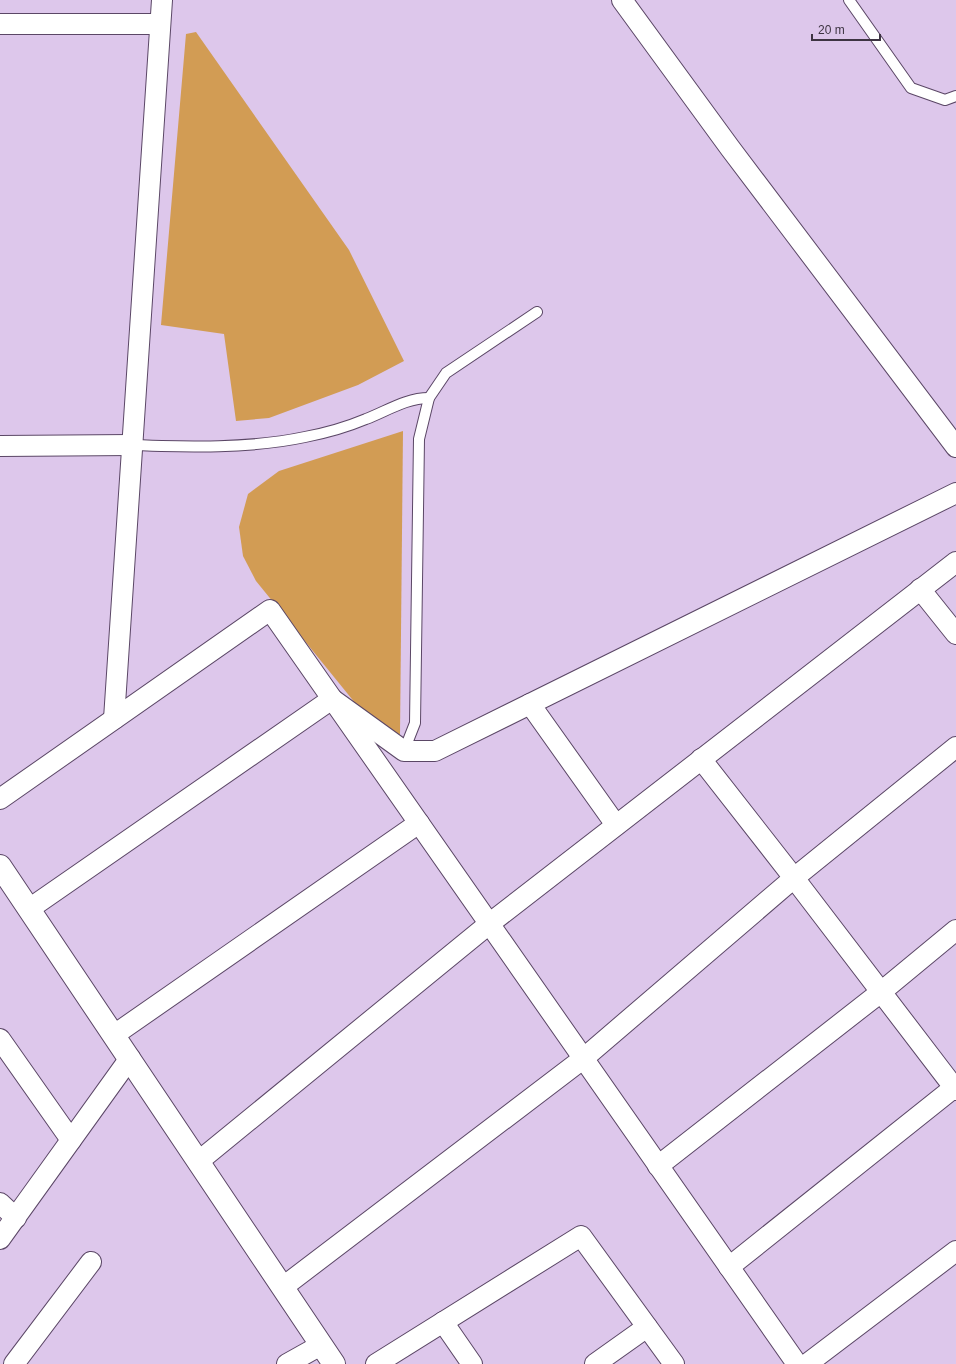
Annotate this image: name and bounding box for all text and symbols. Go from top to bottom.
scale bar [812,16,880,42]
text: 20 m [818,23,845,37]

